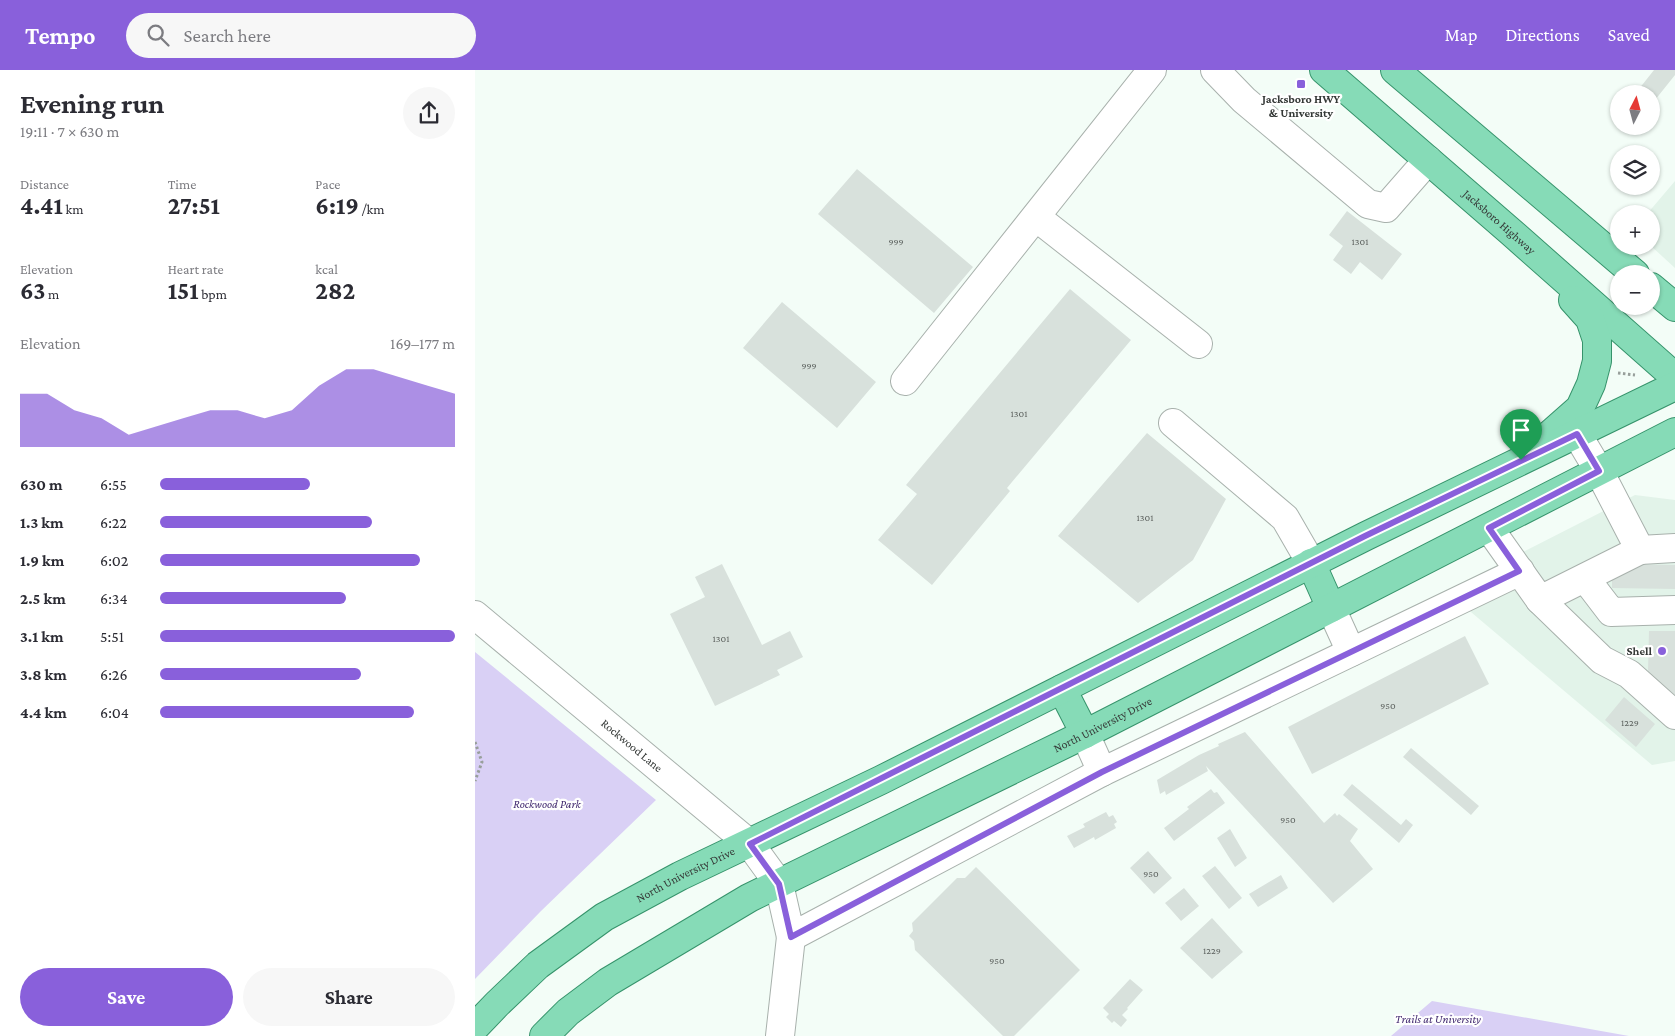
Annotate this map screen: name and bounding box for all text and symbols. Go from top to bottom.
search box [126,13,476,58]
icon: search [144,21,172,49]
text: Tempo [25,22,96,49]
text: Search here [184,25,271,46]
text: Map [1445,25,1477,45]
text: Directions [1505,25,1580,45]
text: Saved [1608,25,1650,45]
marker: Jacksboro HWY & University [1295,78,1307,90]
north arrow [1610,85,1660,135]
map controls [1610,85,1660,315]
button: share [403,87,455,139]
text: Evening run [20,88,164,119]
place label: Jacksboro HWY & University [1260,92,1340,120]
text: 19:11 · 7 × 630 m [20,123,119,140]
button: layers [1610,145,1660,195]
text: Distance [20,176,69,192]
text: Time [168,176,196,192]
text: Pace [315,176,341,192]
street label: Jacksboro Highway [1459,186,1539,258]
text: 4.41 [20,192,63,219]
text: 27:51 [168,192,220,219]
text: 6:19 [315,192,359,219]
text: km [63,201,83,217]
text: /km [359,201,385,217]
button: + [1610,205,1660,255]
house number: 999 [888,236,904,247]
house number: 1301 [1351,236,1369,247]
text: Elevation [20,261,73,277]
text: Heart rate [168,261,224,277]
text: kcal [315,261,338,277]
button: − [1610,265,1660,315]
text: 63 [20,277,45,304]
text: 151 [168,277,199,304]
text: 282 [315,277,355,304]
text: m [45,286,59,302]
text: bpm [199,286,227,302]
text: Elevation [20,335,81,352]
text: 169–177 m [390,335,455,352]
house number: 999 [801,360,817,371]
house number: 1301 [1010,408,1028,419]
pin [1500,409,1542,460]
icon: arrive [1507,416,1535,444]
text: 630 m [20,476,63,493]
text: 6:55 [100,476,127,493]
house number: 1301 [1136,512,1154,523]
text: 1.3 km [20,514,64,531]
text: 6:22 [100,514,127,531]
text: 1.9 km [20,552,64,569]
text: 6:02 [100,552,128,569]
text: 2.5 km [20,590,66,607]
text: 6:34 [100,590,128,607]
text: 3.1 km [20,628,63,645]
text: 5:51 [100,628,124,645]
house number: 1301 [712,633,730,644]
place label: Shell [1627,644,1653,658]
marker: Shell [1656,645,1668,657]
text: 3.8 km [20,666,67,683]
text: 6:26 [100,666,128,683]
street label: North University Drive [1051,694,1154,755]
house number: 950 [1380,700,1396,711]
text: 4.4 km [20,704,67,721]
text: 6:04 [100,704,129,721]
street label: Rockwood Lane [598,716,665,775]
house number: 1229 [1621,717,1639,728]
park label: Rockwood Park [513,797,582,811]
house number: 950 [1280,814,1296,825]
street label: North University Drive [634,844,737,905]
house number: 950 [1143,868,1159,879]
house number: 1229 [1203,945,1221,956]
house number: 950 [989,955,1005,966]
button: Save [20,968,233,1026]
button: Share [243,968,455,1026]
park label: Trails at University [1395,1012,1481,1026]

